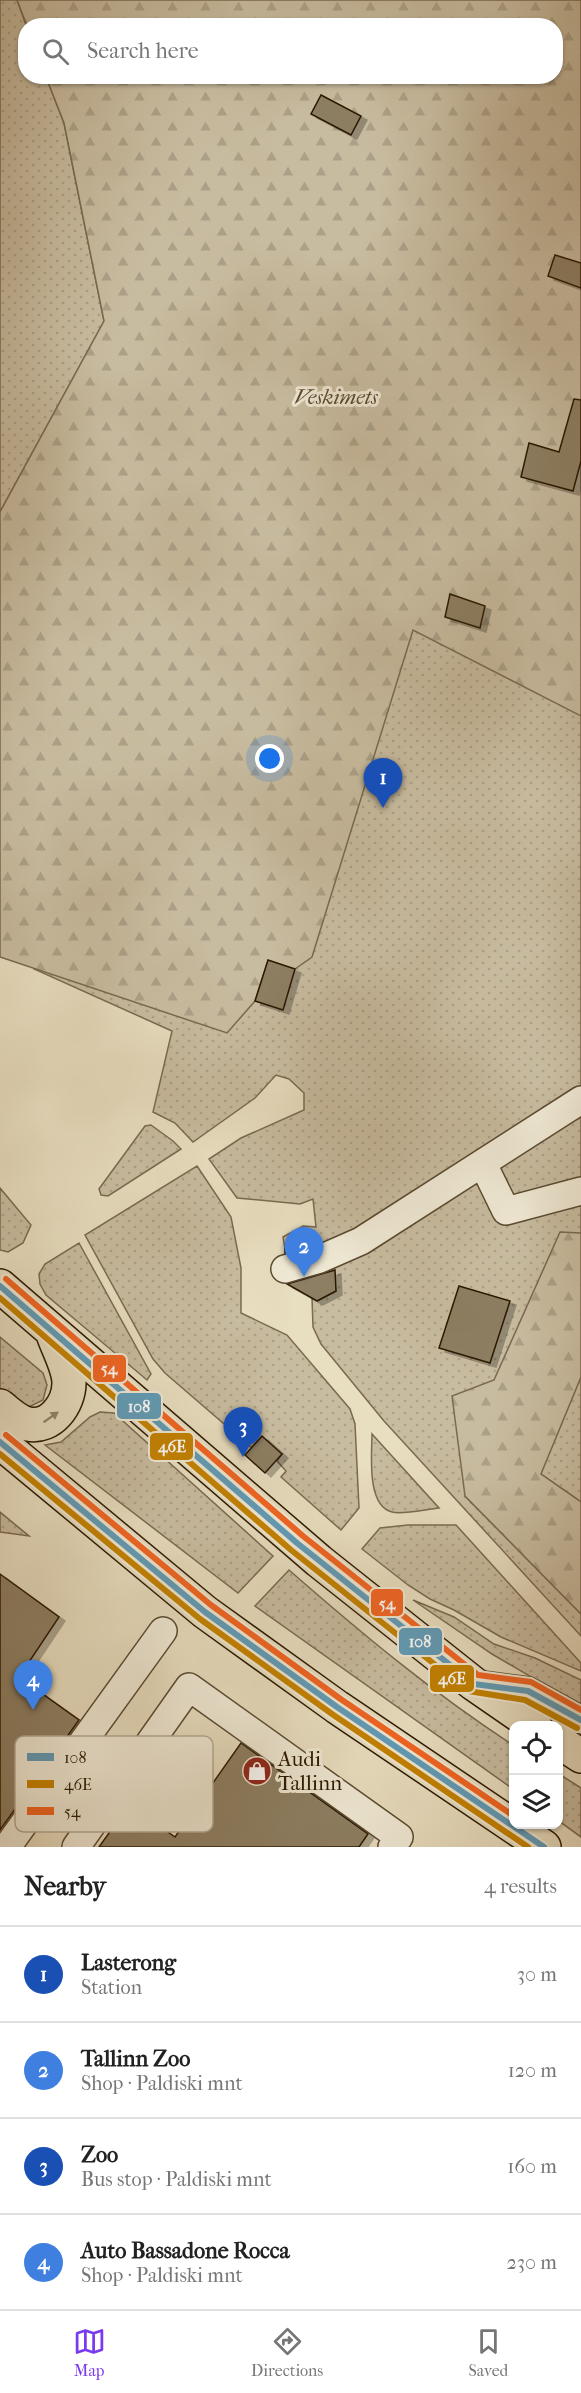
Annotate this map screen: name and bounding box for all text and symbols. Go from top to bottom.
search box [18,18,563,84]
icon: search [39,35,72,68]
text: Search here [87,38,199,64]
park label: Veskimets [294,385,378,409]
your location [255,744,284,773]
pin: 1 [364,758,403,808]
pin: 2 [284,1228,324,1277]
line badge: 54 [92,1354,127,1383]
text: 54 [101,1359,119,1379]
line badge: 108 [116,1392,162,1420]
text: 108 [128,1397,150,1416]
pin: 3 [224,1408,262,1457]
one-way arrow [43,1411,59,1423]
line badge: 46E [149,1432,194,1461]
text: 46E [157,1437,186,1457]
line badge: 54 [370,1588,404,1617]
text: 54 [379,1594,397,1614]
line badge: 108 [398,1627,443,1656]
text: 108 [409,1632,431,1651]
pin: 4 [14,1660,52,1710]
line badge: 46E [429,1664,475,1693]
text: 46E [437,1669,466,1689]
map controls [509,1721,563,1829]
button: locate [509,1721,563,1775]
legend [15,1736,213,1832]
place label: Audi Tallinn [277,1747,342,1795]
text: 108 [64,1748,86,1767]
shop icon: Audi Tallinn [241,1755,273,1787]
text: 46E [64,1775,92,1794]
button: layers [509,1775,563,1829]
text: 54 [64,1802,81,1821]
text: Nearby [24,1871,106,1902]
text: 4 results [484,1875,557,1898]
text: Lasterong [81,1950,176,1976]
text: 1 [40,1963,47,1986]
text: 30 m [517,1963,557,1986]
text: Station [81,1976,142,1999]
text: Tallinn Zoo [81,2046,190,2072]
text: 2 [38,2059,49,2082]
text: 120 m [508,2059,557,2082]
text: Shop · Paldiski mnt [81,2072,243,2095]
text: Zoo [81,2142,118,2168]
text: 3 [39,2155,48,2178]
text: 160 m [507,2155,557,2178]
text: Bus stop · Paldiski mnt [81,2168,272,2191]
text: Auto Bassadone Rocca [81,2238,290,2264]
text: 4 [38,2251,49,2274]
text: 230 m [507,2251,557,2274]
text: Shop · Paldiski mnt [81,2264,243,2287]
tab: Map [73,2325,106,2380]
tab: Directions [251,2325,323,2380]
tab: Saved [469,2325,508,2380]

